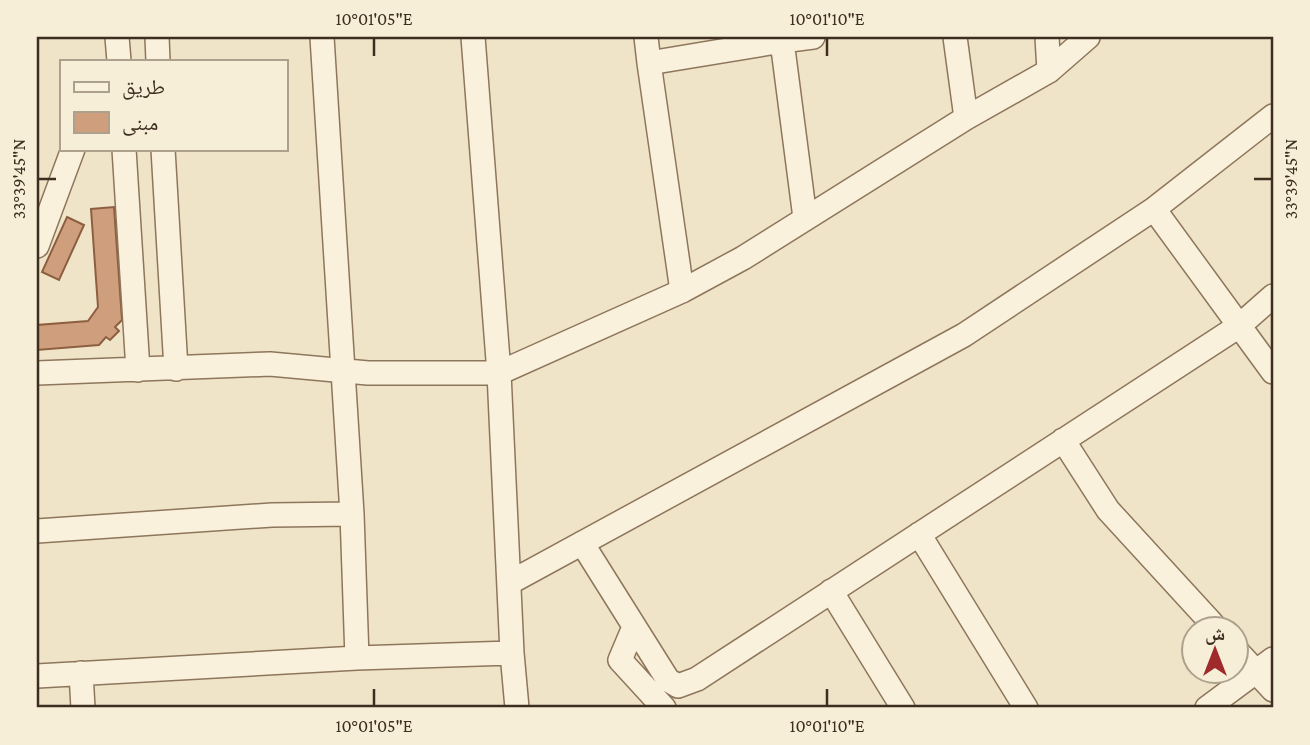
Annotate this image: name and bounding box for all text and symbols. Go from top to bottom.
text: 10°01'05"E [335,9,413,29]
text: 10°01'10"E [789,9,865,29]
legend [60,60,287,150]
text: طريق [122,75,165,100]
text: مبنى [122,111,158,136]
text: 33°39'45"N [9,139,29,219]
text: 33°39'45"N [1281,139,1301,219]
north arrow [1180,616,1250,686]
text: ش [1205,623,1225,645]
text: 10°01'05"E [335,716,413,736]
text: 10°01'10"E [789,716,865,736]

